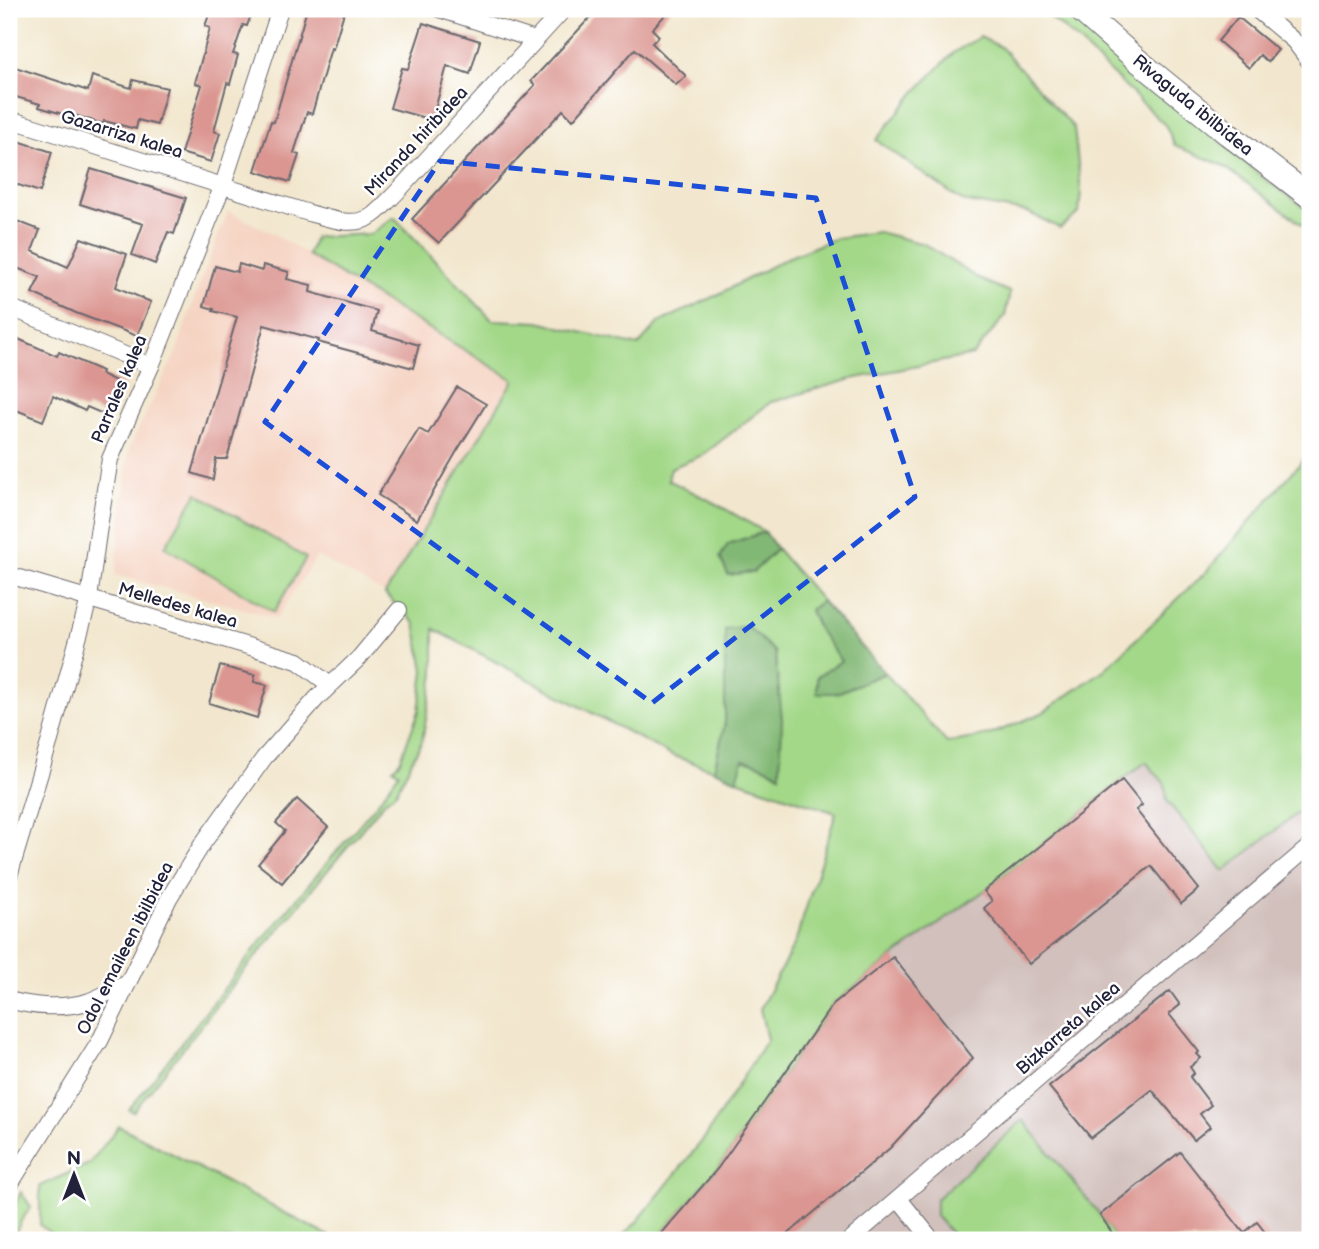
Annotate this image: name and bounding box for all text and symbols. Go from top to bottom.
street label: Rivaguda ibilbidea [1128,50,1257,160]
street label: Miranda hiribidea [360,82,472,200]
street label: Gazarriza kalea [58,106,185,163]
street label: Parrales kalea [87,332,152,446]
street label: Melledes kalea [116,578,240,633]
street label: Odol emaileen ibilbidea [73,858,178,1038]
street label: Bizkarreta kalea [1012,978,1125,1079]
north arrow [38,1140,108,1210]
text: N [67,1148,81,1171]

